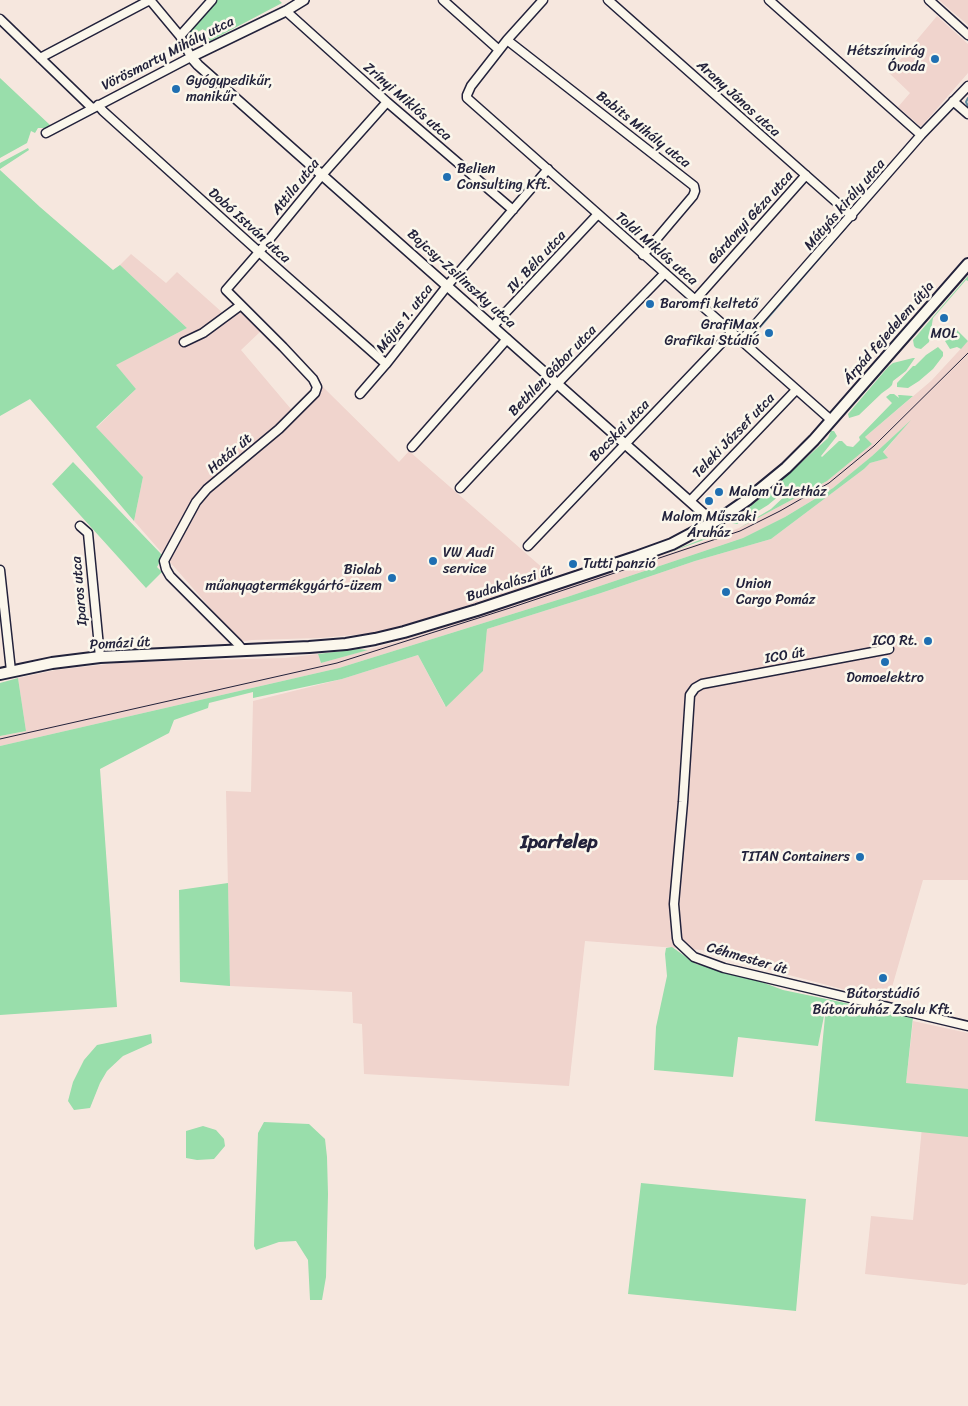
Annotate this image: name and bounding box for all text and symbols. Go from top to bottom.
street label: Vörösmarty Mihály utca [99,13,237,95]
place label: Hétszínvirág Óvoda [847,43,925,75]
marker: Hétszínvirág Óvoda [929,53,941,65]
street label: Arany János utca [693,57,783,141]
street label: Zrínyi Miklós utca [360,59,454,145]
place label: Gyógypedikűr, manikűr [186,73,273,105]
marker: Gyógypedikűr, manikűr [170,83,182,95]
street label: Babits Mihály utca [593,88,693,172]
street label: Attila utca [268,156,324,218]
street label: Mátyás király utca [801,156,889,254]
place label: Belien Consulting Kft. [457,161,551,193]
street label: Gárdonyi Géza utca [705,168,797,268]
marker: Belien Consulting Kft. [441,171,453,183]
street label: Dobó István utca [205,185,293,267]
street label: Toldi Miklós utca [611,209,701,289]
street label: Bajcsy-Zsilinszky utca [403,226,519,332]
street label: IV. Béla utca [504,228,570,296]
street label: Árpád fejedelem útja [840,278,938,388]
street label: Május 1. utca [373,281,437,357]
place label: Baromfi keltető [660,296,758,312]
marker: Baromfi keltető [644,298,656,310]
marker: MOL [938,312,950,324]
place label: GrafiMax Grafikai Stúdió [664,317,759,350]
street label: Bethlen Gábor utca [505,322,601,420]
place label: MOL [931,326,957,342]
marker: GrafiMax Grafikai Stúdió [763,327,775,339]
street label: Teleki József utca [689,390,779,482]
street label: Bocskai utca [587,397,653,465]
street label: Határ út [204,431,256,477]
place label: Malom Üzletház [729,484,827,500]
marker: Malom Üzletház [713,486,725,498]
marker: Malom Műszaki Áruház [703,495,715,507]
place label: Malom Műszaki Áruház [662,509,756,542]
place label: VW Audi service [443,545,494,578]
street label: Iparos utca [69,555,91,627]
marker: VW Audi service [427,555,439,567]
place label: Tutti panzió [583,556,656,572]
marker: Tutti panzió [567,558,579,570]
place label: Biolab műanyagtermékgyártó-üzem [205,562,382,594]
street label: Budakalászi út [464,562,556,606]
marker: Biolab műanyagtermékgyártó-üzem [386,572,398,584]
place label: Union Cargo Pomáz [736,576,815,608]
marker: Union Cargo Pomáz [720,586,732,598]
place label: ICO Rt. [872,633,918,649]
street label: Pomázi út [89,634,151,654]
marker: ICO Rt. [922,635,934,647]
street label: ICO út [764,644,806,668]
marker: Domoelektro [879,656,891,668]
place label: Domoelektro [846,670,924,686]
district label: Ipartelep [521,832,597,854]
place label: TITAN Containers [741,849,850,865]
marker: TITAN Containers [854,851,866,863]
street label: Céhmester út [705,939,789,979]
marker: Bútorstúdió Bútoráruház Zsalu Kft. [877,972,889,984]
place label: Bútorstúdió Bútoráruház Zsalu Kft. [813,986,953,1019]

